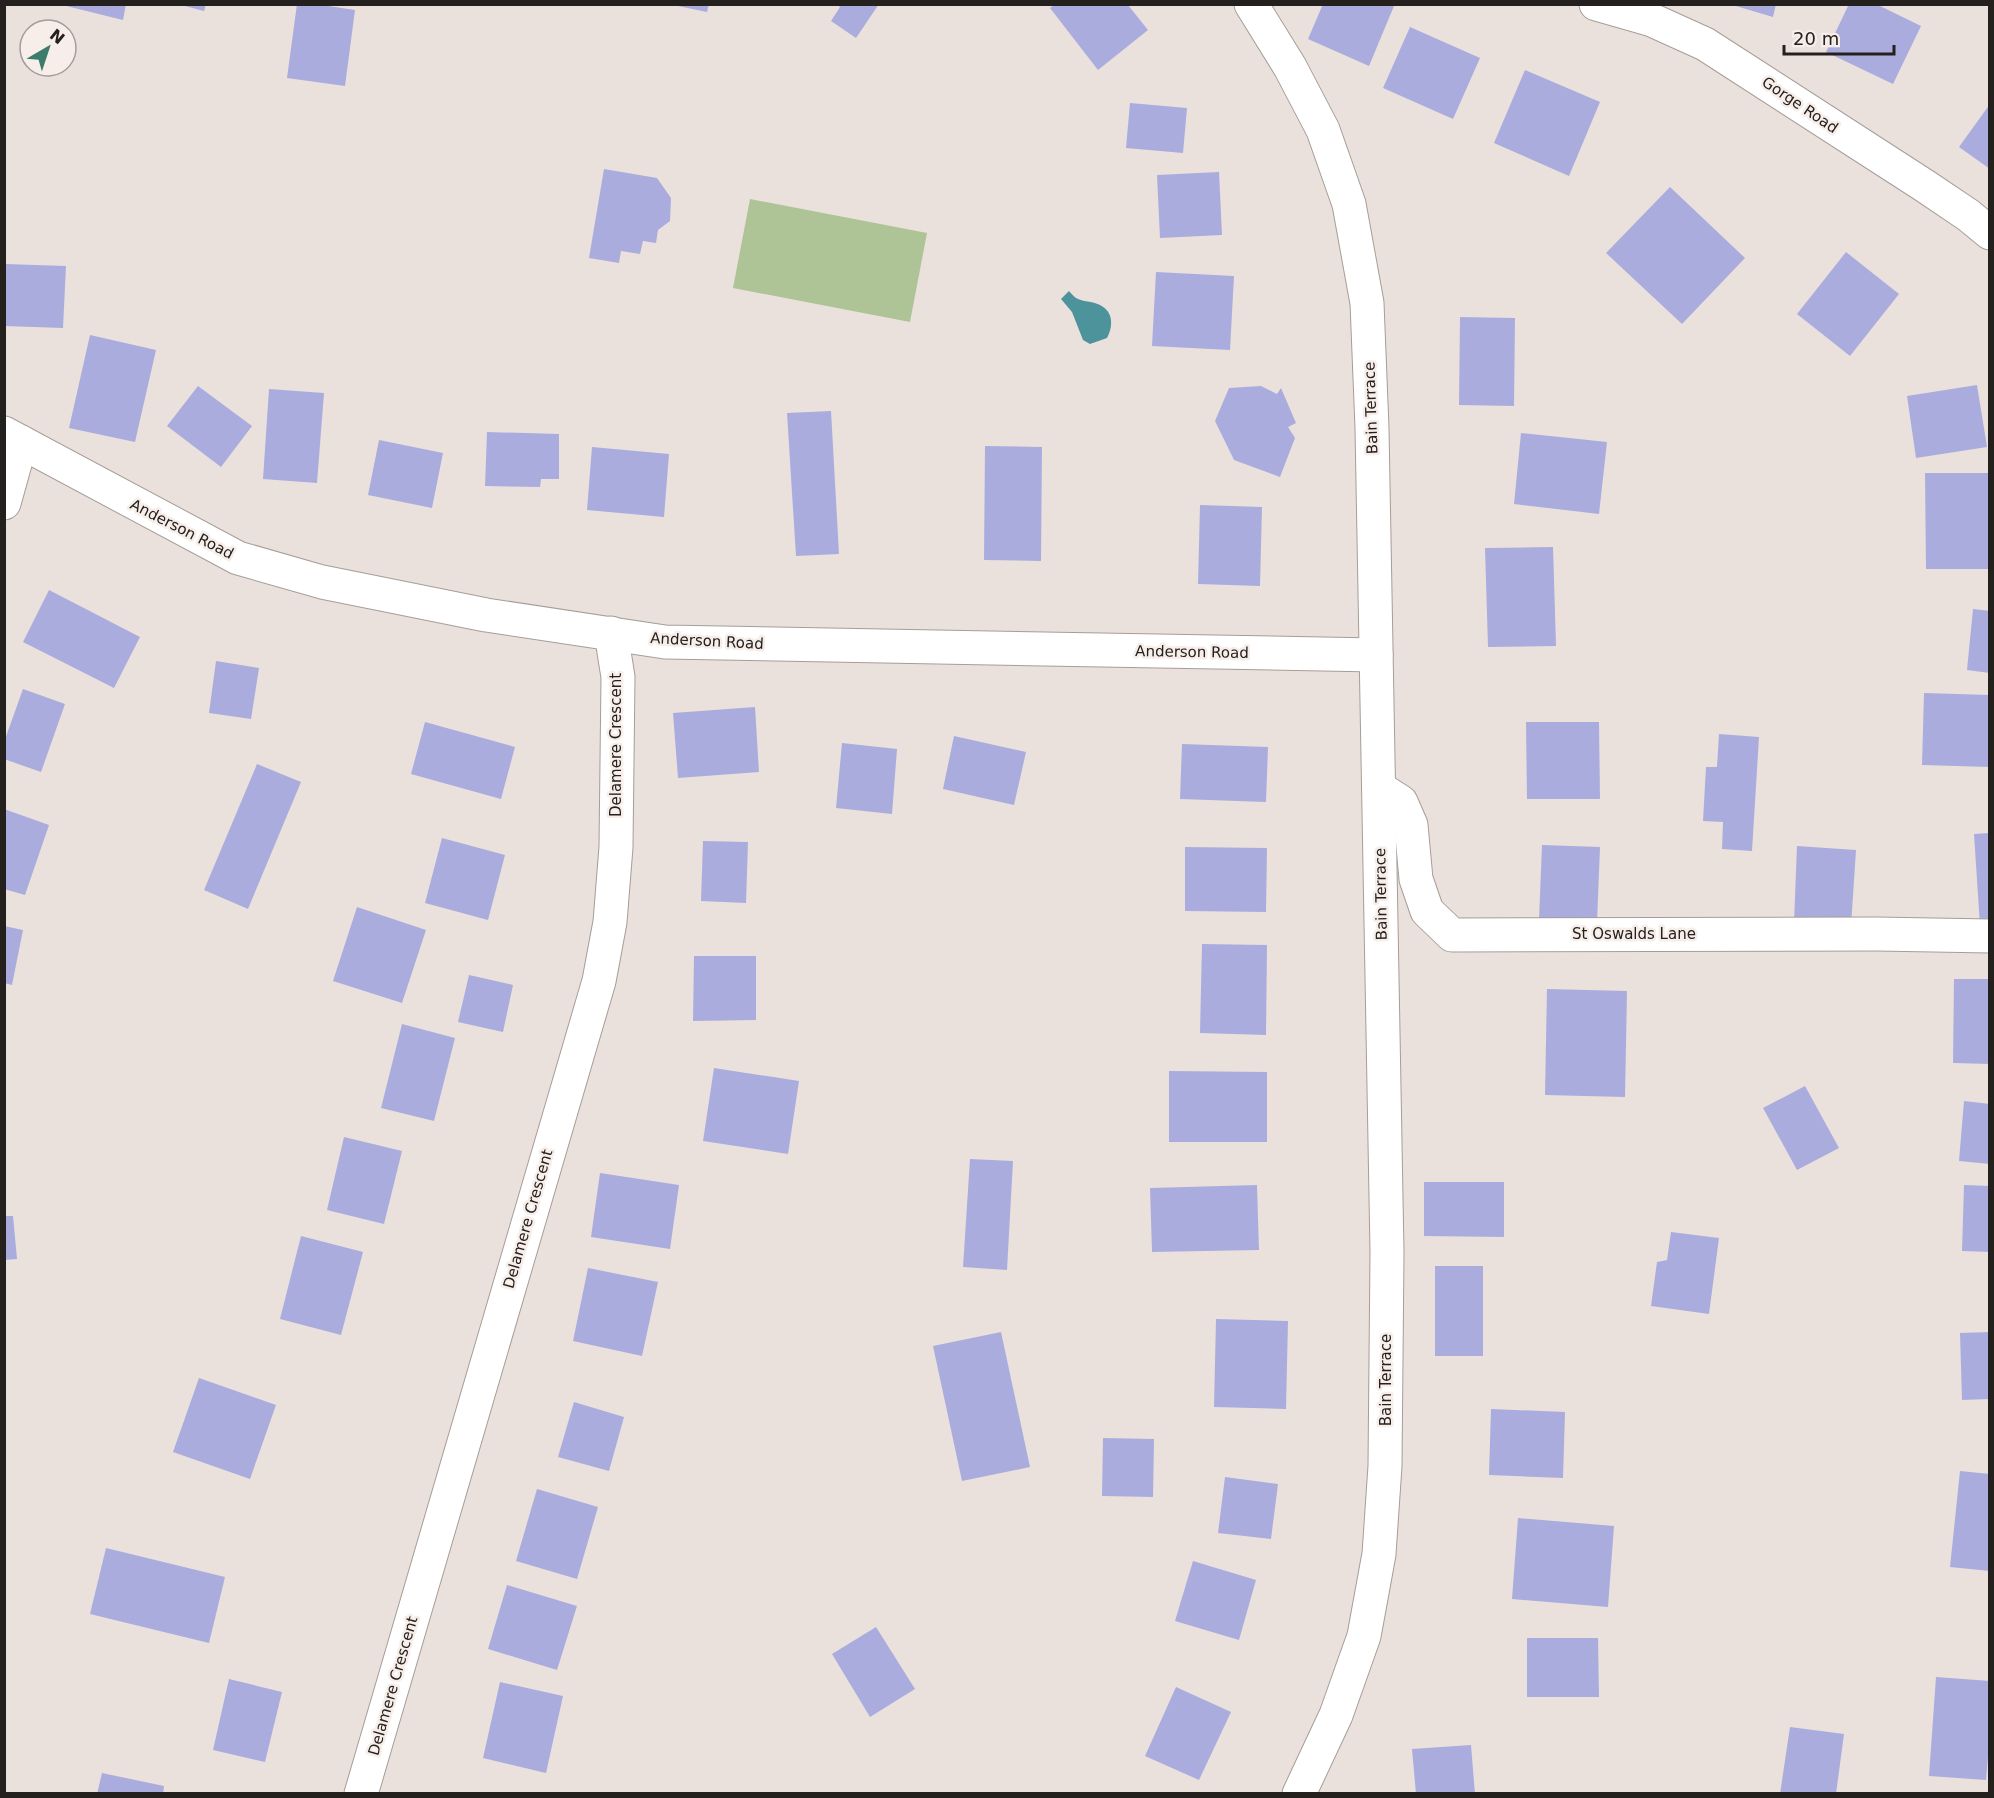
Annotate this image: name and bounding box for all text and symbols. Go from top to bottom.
north arrow [18,18,78,78]
scale bar [1784,18,1894,56]
text: N [46,25,68,48]
text: 20 m [1793,28,1839,49]
street label: Gorge Road [1759,73,1841,137]
street label: Bain Terrace [1360,361,1382,455]
street label: Anderson Road [127,495,237,563]
street label: Anderson Road [650,629,764,653]
street label: Anderson Road [1135,642,1249,662]
street label: Delamere Crescent [607,673,625,817]
street label: Bain Terrace [1371,848,1391,940]
street label: St Oswalds Lane [1572,925,1696,943]
street label: Delamere Crescent [499,1147,557,1291]
street label: Bain Terrace [1377,1334,1395,1426]
street label: Delamere Crescent [364,1614,422,1758]

